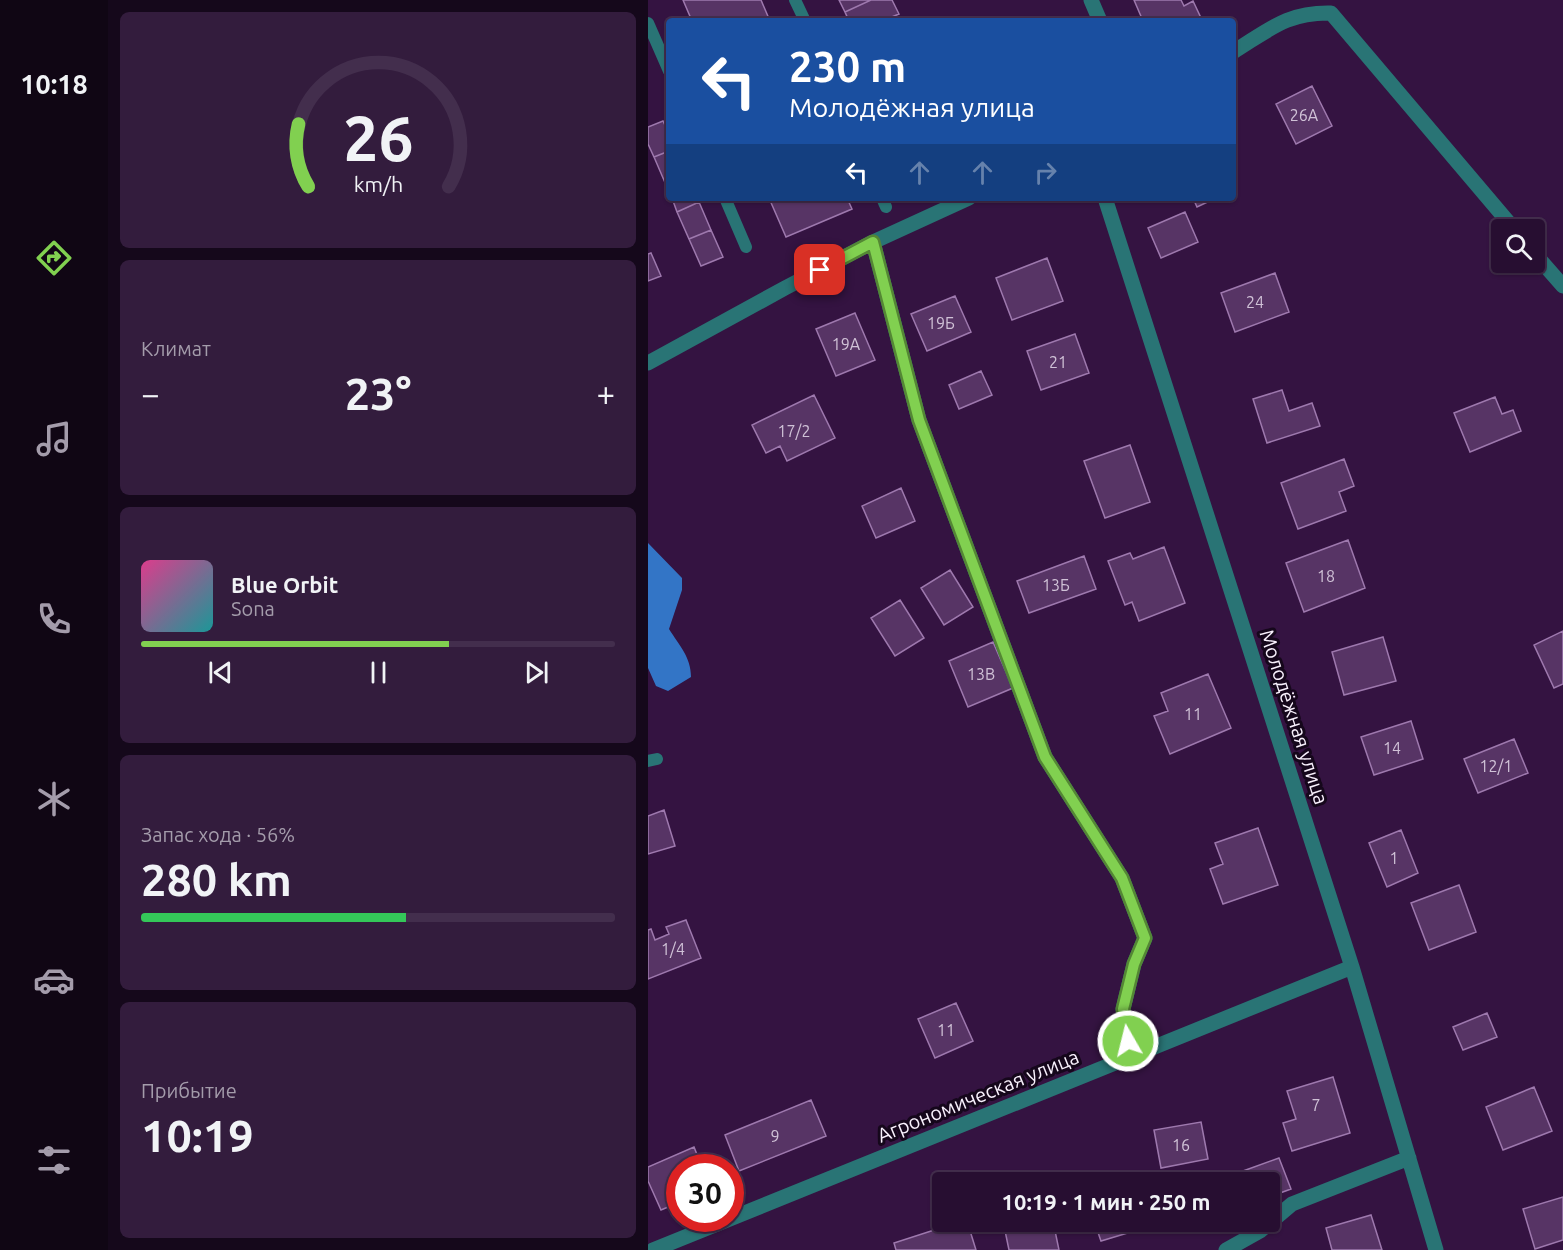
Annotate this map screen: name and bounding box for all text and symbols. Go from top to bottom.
icon: left [690,42,768,120]
text: 230 m [789,43,906,90]
text: 10:18 [20,69,88,99]
text: Молодёжная улица [789,92,1035,122]
text: 26 [343,103,413,173]
house number: 26А [1290,106,1319,124]
icon: left [840,156,873,189]
icon: ahead [903,156,936,189]
icon: ahead [966,156,999,189]
icon: right [1029,156,1062,189]
text: km/h [353,172,403,196]
map controls [1491,219,1545,273]
button: search [1491,219,1545,273]
icon: directions [33,237,75,279]
pin [794,244,845,295]
icon: arrive [803,253,836,286]
house number: 24 [1246,293,1264,311]
house number: 19Б [927,314,955,332]
house number: 19А [832,335,861,353]
text: Климат [141,337,211,360]
house number: 21 [1049,353,1067,371]
text: 23° [345,368,411,419]
text: − [141,375,160,412]
text: + [596,375,615,412]
icon: music [33,418,75,460]
house number: 17/2 [778,422,810,440]
house number: 18 [1317,567,1335,585]
text: Blue Orbit [231,572,338,597]
house number: 13Б [1042,576,1070,594]
text: Sona [231,597,275,620]
icon: phone [33,598,75,640]
street label: Молодёжная улица [1255,627,1334,807]
icon: previous [204,656,237,689]
icon: pause [362,656,395,689]
icon: next [520,656,553,689]
house number: 13В [967,665,995,683]
house number: 11 [1184,705,1202,723]
house number: 14 [1383,739,1401,757]
house number: 12/1 [1480,757,1512,775]
icon: climate [33,778,75,820]
text: Запас хода · 56% [141,823,295,846]
house number: 1 [1389,849,1399,867]
text: 280 km [141,854,292,905]
house number: 1/4 [661,940,685,958]
icon: car [33,959,75,1001]
position arrow [1096,1009,1160,1073]
house number: 11 [937,1021,955,1039]
street label: Агрономическая улица [874,1044,1082,1147]
text: Прибытие [141,1079,237,1102]
house number: 7 [1311,1096,1321,1114]
text: 10:19 [141,1110,254,1161]
house number: 9 [770,1127,780,1145]
house number: 16 [1172,1136,1190,1154]
icon: filters [33,1139,75,1181]
speed limit sign: 30 [666,1154,744,1232]
text: 10:19 · 1 мин · 250 m [1002,1189,1210,1214]

